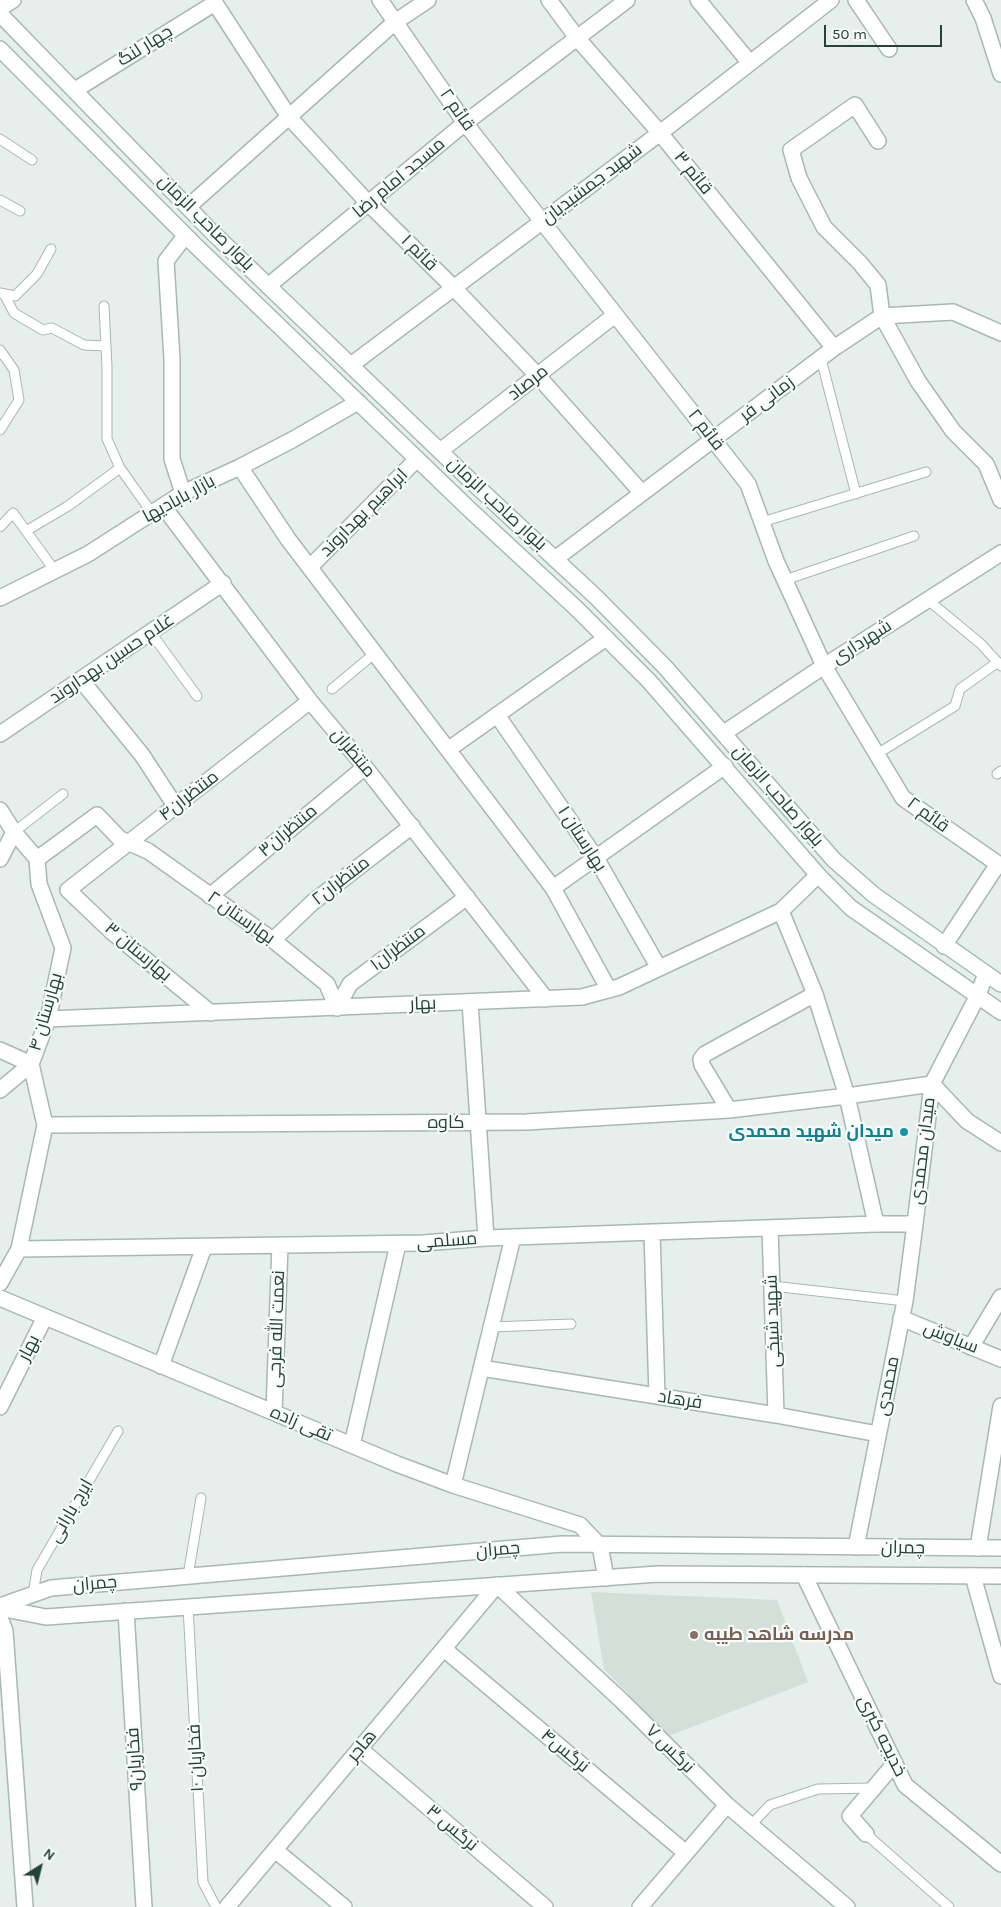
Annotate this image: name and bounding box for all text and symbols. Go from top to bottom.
scale bar [826,15,944,47]
street label: چهار لنگ [113,21,177,71]
text: 50 m [832,25,867,43]
street label: قائم ۲ [435,85,479,135]
street label: مسجد امام رضا [348,133,450,223]
street label: شهید جمشیدیان [537,139,647,229]
street label: قائم ۳ [669,147,717,199]
street label: بلوار صاحب الزمان [153,170,259,276]
street label: قائم ۱ [396,230,442,276]
street label: مرصاد [503,360,553,406]
street label: زمانی فر [735,371,799,427]
street label: قائم ۲ [683,405,729,455]
street label: بلوار صاحب الزمان [443,453,551,555]
street label: ابراهیم بهداروند [315,464,413,562]
street label: بازار بابادیها [139,470,219,528]
street label: غلام حسین بهداروند [45,609,179,709]
street label: شهرداری [828,615,896,669]
street label: منتظران [326,724,380,782]
street label: بلوار صاحب الزمان [728,741,828,851]
street label: منتظران۴ [155,766,223,826]
street label: قائم ۲ [903,793,953,837]
street label: منتظران۳ [254,800,322,862]
street label: بهارستان ۱ [553,802,611,876]
street label: منتظران۲ [308,852,374,910]
street label: بهارستان ۲ [203,887,279,949]
street label: بهارستان ۳ [100,918,176,986]
street label: منتظران۱ [366,920,430,976]
street label: بهارستان ۴ [25,970,67,1054]
street label: بهار [409,993,437,1015]
street label: میدان محمدی [906,1096,940,1206]
street label: کاوه [428,1112,464,1134]
place label: میدان شهید محمدی [729,1121,894,1143]
marker: میدان شهید محمدی [898,1126,910,1138]
street label: مسلمی [416,1228,478,1254]
street label: نعمت الله فرجی [264,1270,290,1388]
street label: شهید شیخی [761,1274,785,1368]
street label: سیاوش [920,1317,982,1359]
street label: بهار [13,1331,45,1365]
street label: محمدی [872,1354,904,1418]
street label: فرهاد [656,1386,704,1414]
street label: تقی زاده [267,1401,335,1447]
street label: ایرج بارانی [44,1475,98,1547]
street label: چمران [475,1537,521,1563]
street label: چمران [881,1537,925,1559]
street label: چمران [72,1571,118,1597]
place label: مدرسه شاهد طیبه [704,1624,854,1646]
marker: مدرسه شاهد طیبه [688,1629,700,1641]
street label: خدیجه کبری [853,1692,911,1780]
street label: نرگس ۷ [641,1720,699,1778]
street label: فخاریان ۱۰ [183,1723,209,1793]
street label: نرگس۴ [536,1724,594,1778]
street label: هاجر [342,1726,382,1766]
street label: فخاریان۹ [122,1727,148,1791]
street label: نرگس ۳ [422,1800,482,1856]
north arrow [15,1842,65,1892]
text: N [40,1845,58,1864]

